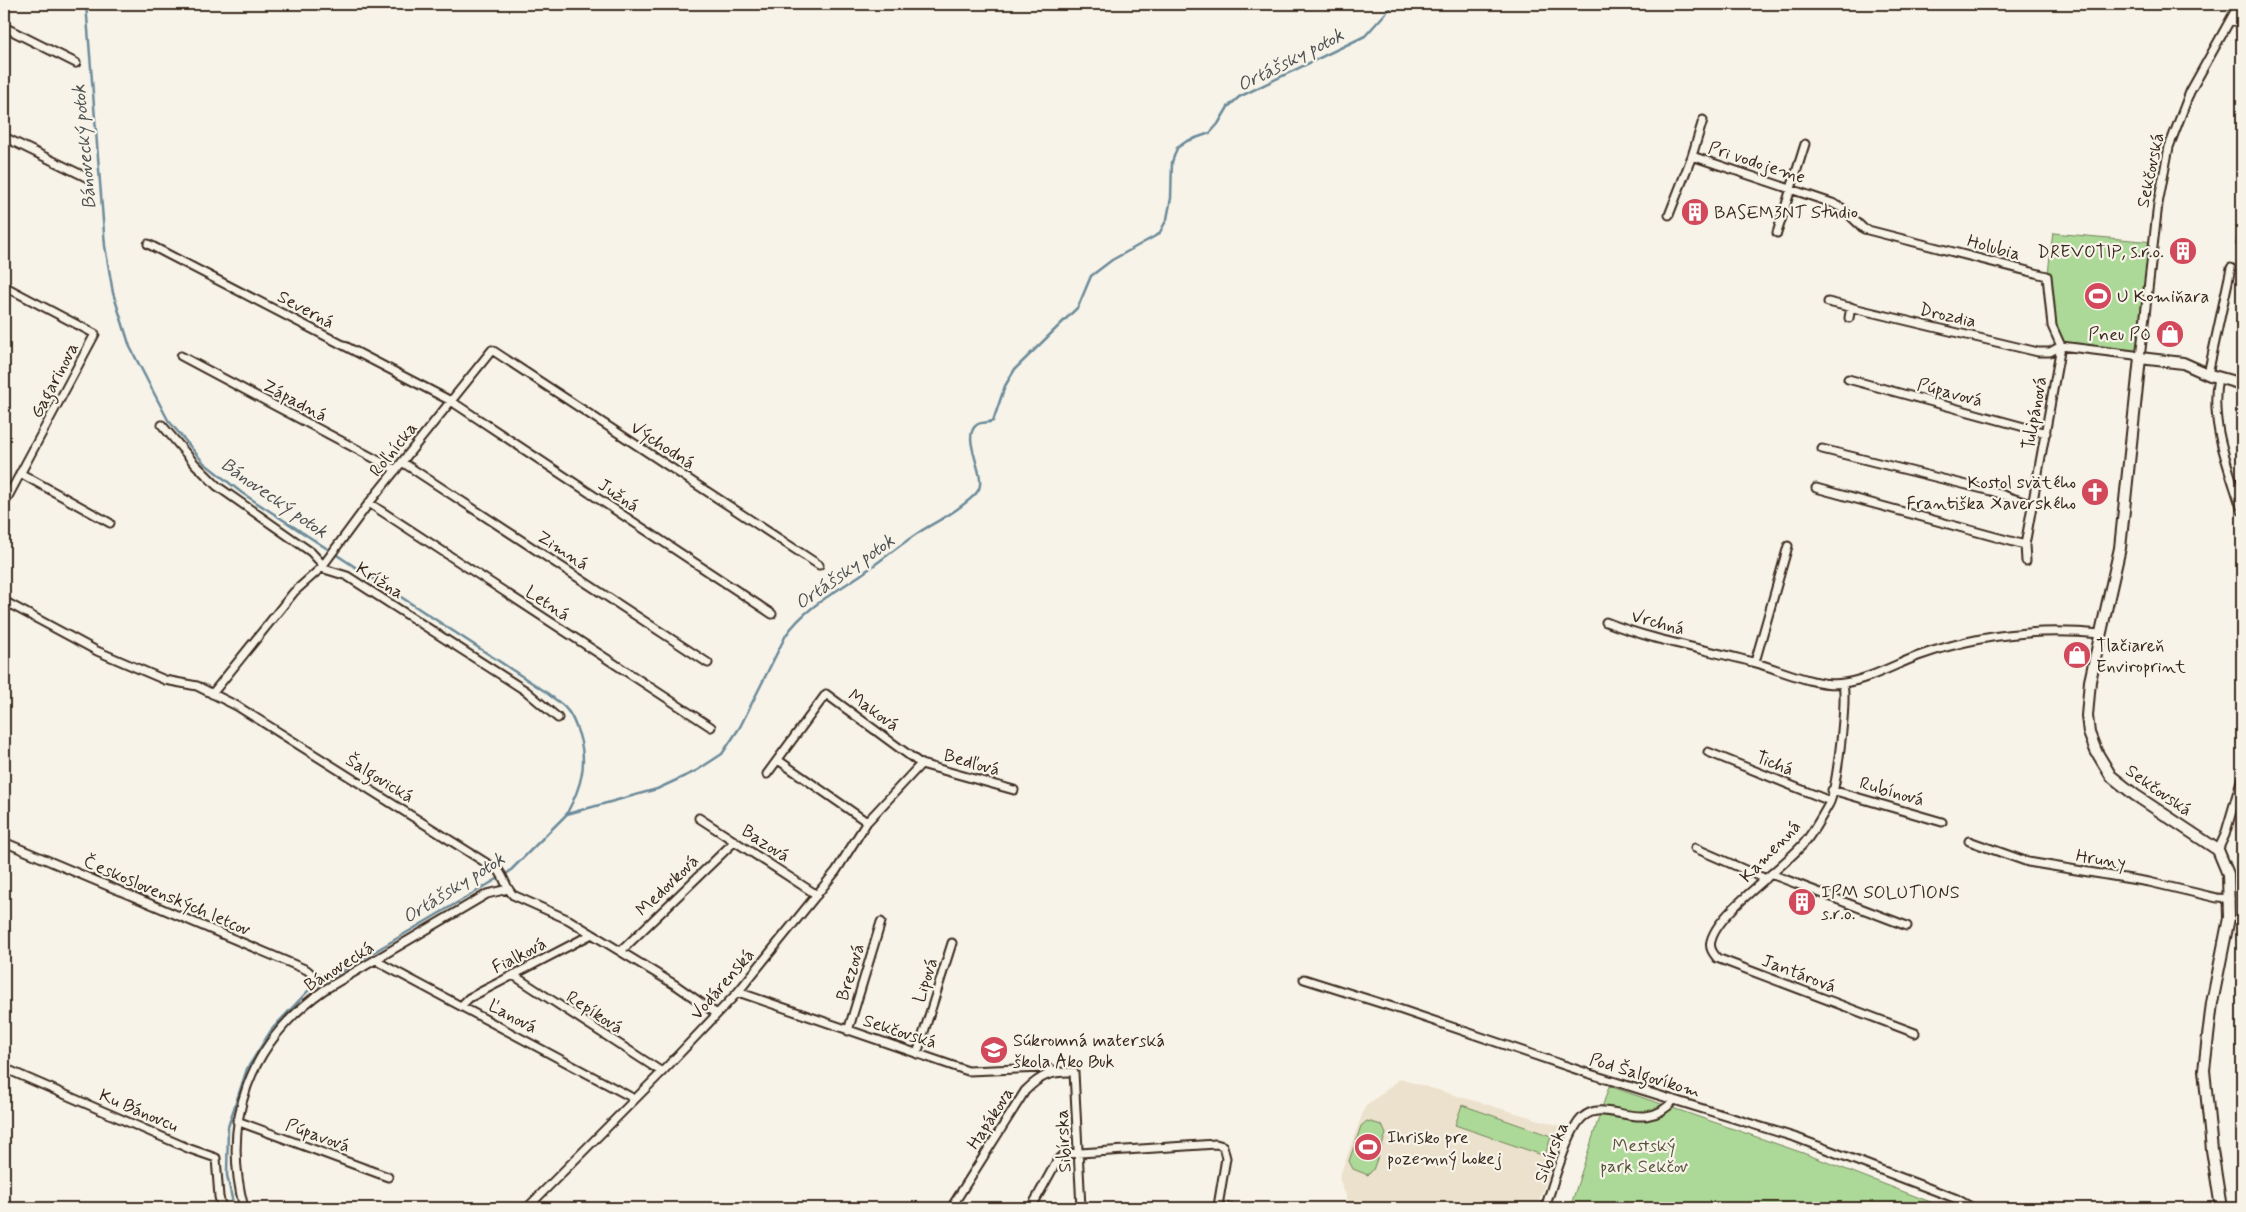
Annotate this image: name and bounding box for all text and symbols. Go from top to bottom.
water label: Ortášsky potok [1233,23,1349,98]
water label: Bánovecký potok [67,83,102,210]
street label: Sekčovská [2131,130,2171,210]
street label: Pri vodojeme [1705,136,1808,190]
building icon: BASEM3NT Studio [1680,197,1710,227]
place label: BASEM3NT Studio [1714,201,1858,225]
street label: Holubia [1964,229,2023,267]
building icon: DREVOTIP, s.r.o. [2168,236,2198,266]
place label: DREVOTIP, s.r.o. [2037,240,2164,264]
sports icon: U Komiňara [2083,281,2113,311]
street label: Severná [273,285,338,335]
place label: U Komiňara [2117,285,2209,309]
street label: Drozdia [1917,298,1979,334]
shop icon: Pneu PO [2155,319,2185,349]
place label: Pneu PO [2088,323,2151,347]
street label: Gagarinova [25,338,87,423]
street label: Púpavová [1914,373,1985,413]
street label: Západná [258,374,331,428]
street label: Tulipánová [2017,375,2053,452]
street label: Východná [626,416,699,476]
street label: Roľnícka [364,417,423,482]
water label: Bánovecký potok [216,452,333,545]
place label: Kostol svätého Františka Xaverského [1906,471,2076,516]
street label: Južná [593,473,644,518]
church icon: Kostol svätého Františka Xaverského [2080,477,2110,507]
street label: Zimná [532,525,593,577]
water label: Ortášsky potok [790,528,900,616]
street label: Krížna [351,557,408,605]
street label: Letná [520,580,575,627]
street label: Vrchná [1628,604,1687,642]
place label: Tlačiareň Enviroprint [2096,634,2186,679]
shop icon: Tlačiareň Enviroprint [2062,640,2092,670]
street label: Maková [843,684,904,738]
street label: Bedľová [941,744,1003,782]
street label: Tichá [1752,746,1797,782]
street label: Šalgovická [340,748,418,811]
street label: Sekčovská [2120,759,2196,822]
street label: Rubínová [1857,771,1927,813]
street label: Kamenná [1735,815,1807,888]
street label: Bazová [737,819,794,868]
street label: Hruny [2074,844,2128,876]
water label: Ortášsky potok [398,847,510,930]
street label: Medovková [631,849,705,922]
street label: Československých letcov [79,850,254,942]
place label: IPM SOLUTIONS s.r.o. [1821,881,1960,926]
building icon: IPM SOLUTIONS s.r.o. [1787,887,1817,917]
street label: Fialková [488,932,551,980]
street label: Bánovecká [300,936,379,998]
street label: Brezová [831,941,871,1004]
street label: Vodárenská [685,944,760,1025]
street label: Jantárová [1758,949,1839,999]
street label: Lipová [907,955,944,1006]
street label: Repíková [561,985,628,1040]
street label: Ľanová [484,994,541,1040]
street label: Sekčovská [860,1009,940,1055]
place label: Súkromná materská škola Ako Buk [1013,1029,1165,1074]
school or university icon: Súkromná materská škola Ako Buk [979,1035,1009,1065]
street label: Pod Šalgovíkom [1586,1048,1703,1106]
street label: Hapákova [962,1083,1020,1154]
street label: Ku Bánovcu [95,1084,182,1138]
street label: Sibírska [1050,1109,1078,1173]
street label: Púpavová [282,1113,353,1159]
street label: Sibírska [1529,1118,1575,1186]
place label: Ihrisko pre pozemný hokej [1387,1126,1502,1171]
sports icon: Ihrisko pre pozemný hokej [1353,1132,1383,1162]
park label: Mestský park Sekčov [1600,1134,1688,1179]

